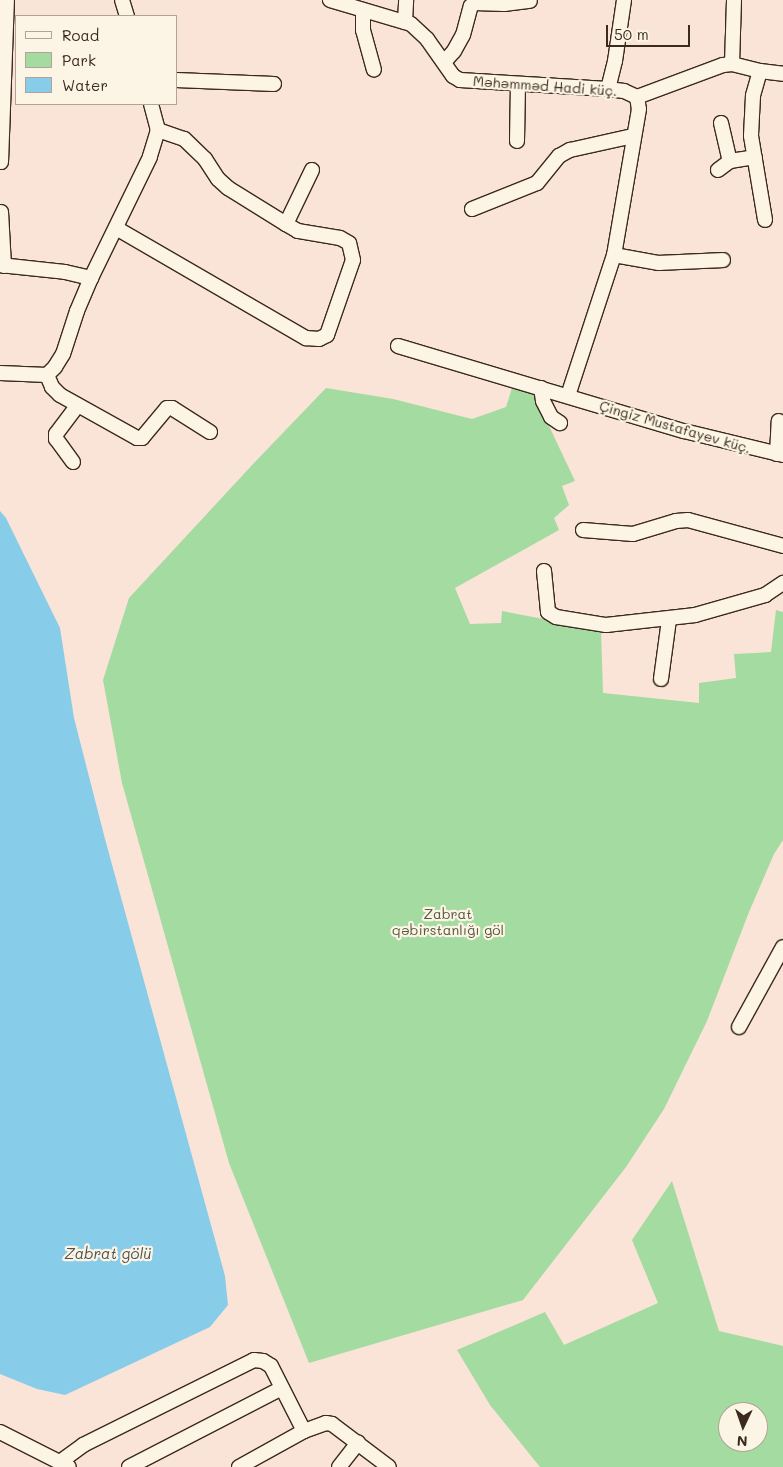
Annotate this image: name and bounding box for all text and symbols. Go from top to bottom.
legend [15,15,178,105]
scale bar [608,15,692,47]
text: 50 m [614,24,649,44]
text: Road [62,25,99,45]
text: Park [62,50,96,70]
street label: Məhəmməd Hadi küç. [472,73,618,99]
text: Water [62,75,108,95]
street label: Çingiz Mustafayev küç. [597,397,753,457]
park label: Zabrat qəbirstanlığı göl [392,906,504,939]
water label: Zabrat gölü [65,1245,151,1263]
north arrow [718,1402,768,1452]
text: N [736,1432,748,1451]

